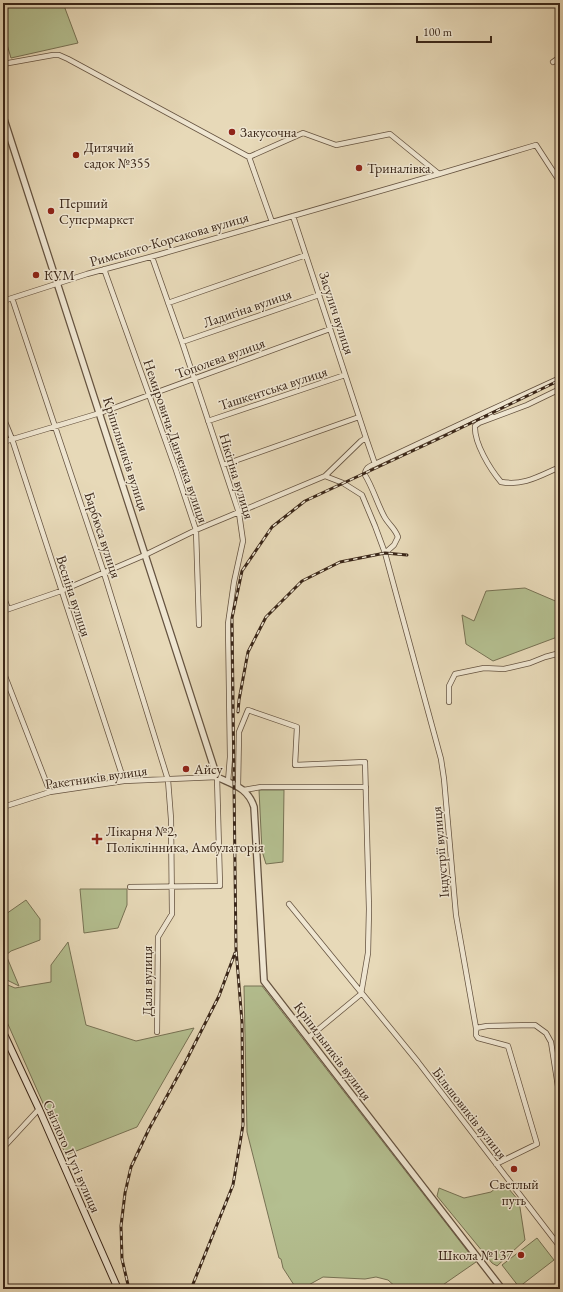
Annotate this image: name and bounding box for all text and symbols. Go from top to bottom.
scale bar [417,18,491,44]
text: 100 m [423,24,453,40]
place label: Закусочна [240,123,297,141]
marker: Закусочна [227,127,237,137]
place label: Дитячий садок №355 [84,138,150,172]
marker: Дитячий садок №355 [71,150,81,160]
place label: Триналівка [367,159,431,177]
marker: Триналівка [354,163,364,173]
place label: Перший Супермаркет [59,194,134,228]
marker: Перший Супермаркет [46,206,56,216]
street label: Римського-Корсакова вулиця [87,208,251,270]
place label: КУМ [44,266,75,284]
street label: Засулич вулиця [315,269,359,357]
marker: КУМ [31,270,41,280]
street label: Ладигіна вулиця [200,284,294,332]
street label: Тополєва вулиця [173,333,267,383]
street label: Немировича-Данченка вулиця [140,357,212,525]
street label: Ташкентська вулиця [216,362,330,414]
street label: Кріпильників вулиця [99,395,153,513]
street label: Нікітіна вулиця [215,431,259,521]
street label: Барбюса вулиця [81,489,125,581]
street label: Весніна вулиця [52,553,96,639]
place label: Айсу [193,760,223,778]
street label: Ракетників вулиця [44,761,148,793]
marker: Айсу [181,764,191,774]
street label: Індустрії вулиця [427,806,453,898]
place label: Лікарня №2, Поліклінника, Амбулаторія [106,822,264,856]
marker: Лікарня №2, Поліклінника, Амбулаторія [91,833,103,845]
street label: Даля вулиця [138,946,156,1016]
street label: Кріпильників вулиця [290,998,376,1104]
street label: Більшовиків вулиця [429,1063,511,1163]
street label: Світлого Путі вулиця [39,1097,105,1215]
marker: Светлый путь [509,1164,519,1174]
place label: Светлый путь [489,1175,539,1209]
place label: Школа №137 [438,1246,513,1264]
marker: Школа №137 [516,1250,526,1260]

